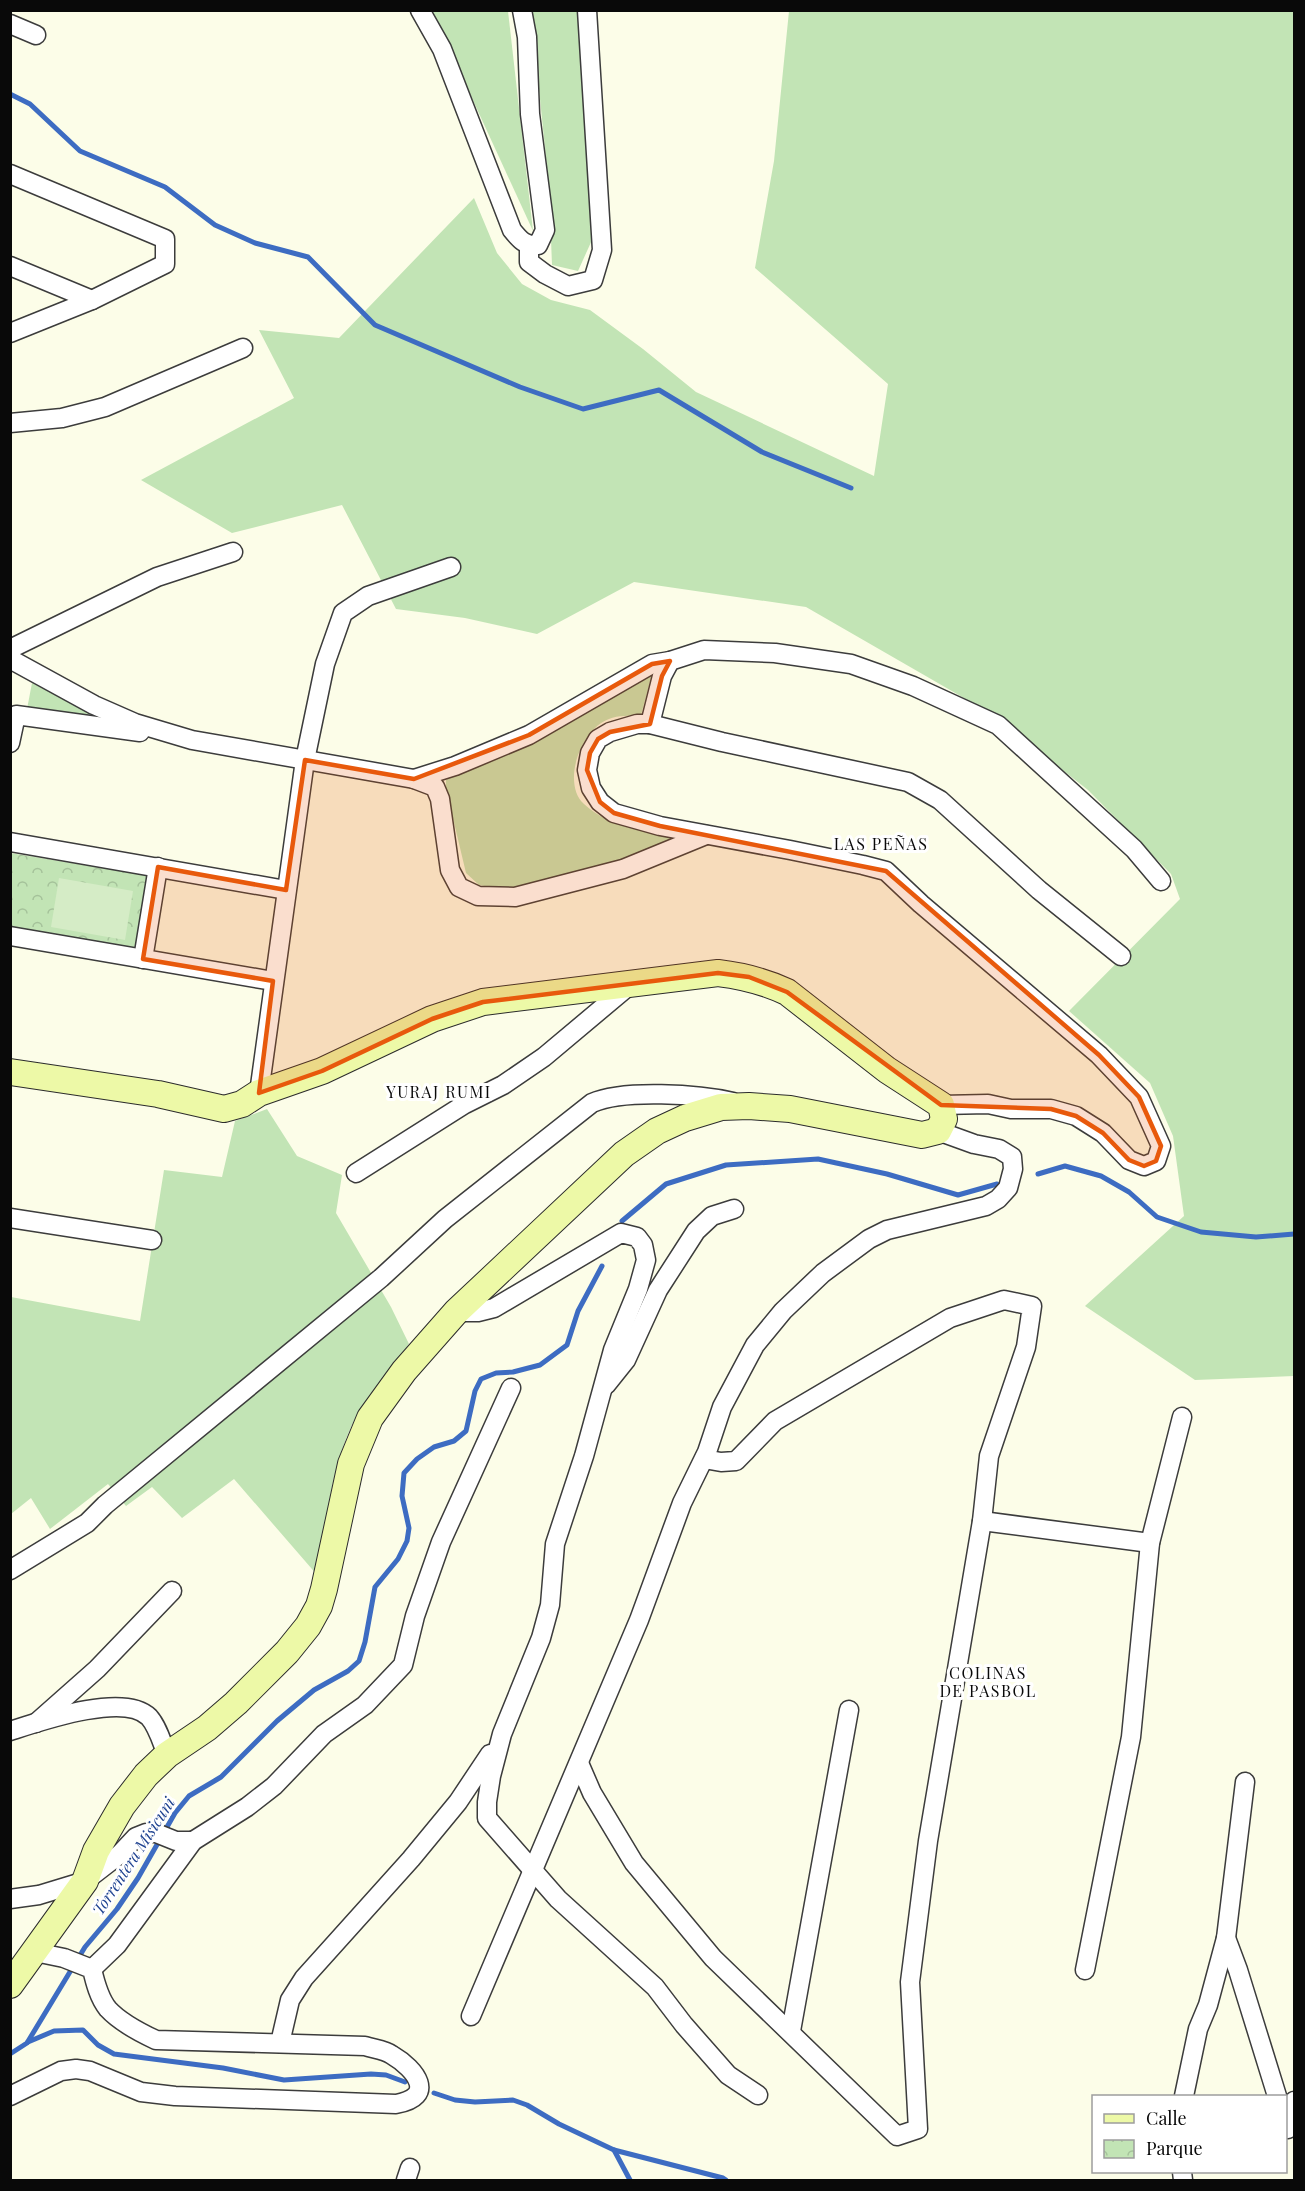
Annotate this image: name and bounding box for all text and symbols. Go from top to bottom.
district label: LAS PEÑAS [834,833,928,854]
district label: YURAJ RUMI [385,1081,492,1102]
district label: COLINAS DE PASBOL [939,1662,1037,1701]
water label: Torrentera Misicuni [87,1792,180,1919]
legend [1092,2095,1287,2173]
text: Calle [1146,2106,1187,2130]
text: Parque [1146,2136,1203,2160]

